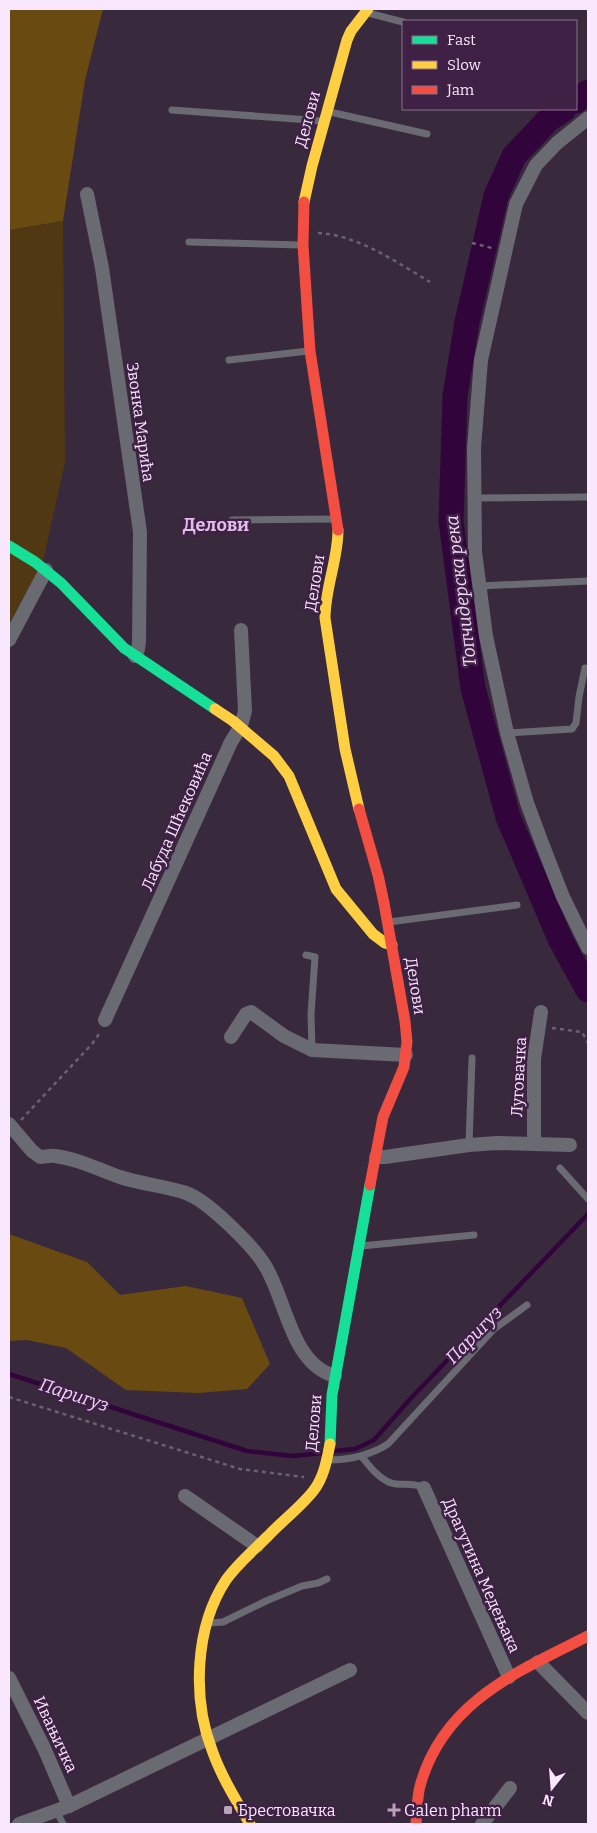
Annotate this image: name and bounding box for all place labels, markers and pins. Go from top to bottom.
place label: Брестовачка [238,1801,336,1820]
place label: Galen pharm [404,1801,501,1820]
marker: Брестовачка [222,1804,234,1816]
marker: Galen pharm [388,1804,400,1816]

